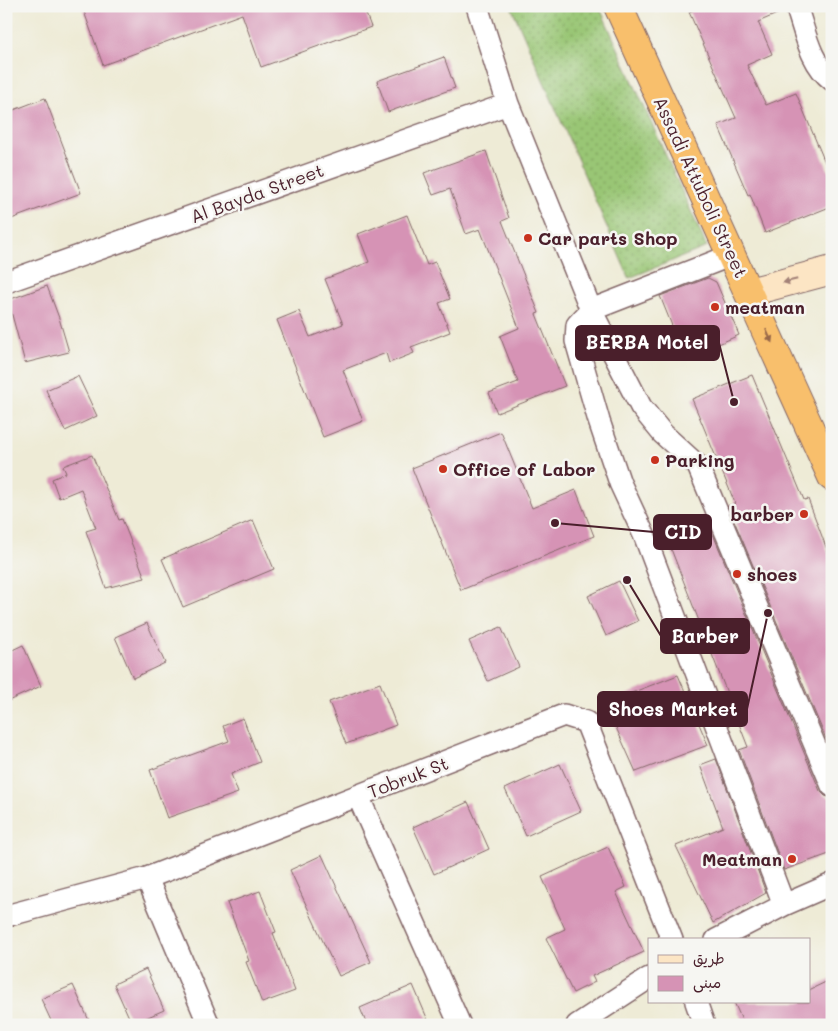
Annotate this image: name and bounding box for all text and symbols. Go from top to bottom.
street label: Assadi Attuboli Street [648,93,754,281]
street label: Al Bayda Street [187,158,327,228]
place label: Car parts Shop [538,226,678,250]
marker: Car parts Shop [522,232,534,244]
one-way arrow [783,277,798,285]
place label: meatman [725,295,805,319]
marker: meatman [709,301,721,313]
callout: BERBA Motel [576,326,719,360]
text: BERBA Motel [586,329,708,354]
one-way arrow [765,329,773,343]
place label: Parking [665,448,735,472]
marker: Parking [649,454,661,466]
place label: Office of Labor [453,457,595,481]
marker: Office of Labor [437,463,449,475]
place label: barber [731,502,794,526]
marker: barber [798,508,810,520]
callout: CID [654,515,711,549]
text: CID [664,519,702,544]
place label: shoes [747,562,797,586]
marker: shoes [731,568,743,580]
callout: Barber [661,619,749,653]
text: Barber [671,623,739,648]
callout: Shoes Market [598,692,747,726]
text: Shoes Market [608,696,738,721]
street label: Tobruk St [364,751,452,803]
place label: Meatman [702,847,782,871]
marker: Meatman [786,853,798,865]
legend [648,938,810,1004]
text: طريق [693,948,725,968]
text: مبنى [693,972,721,993]

